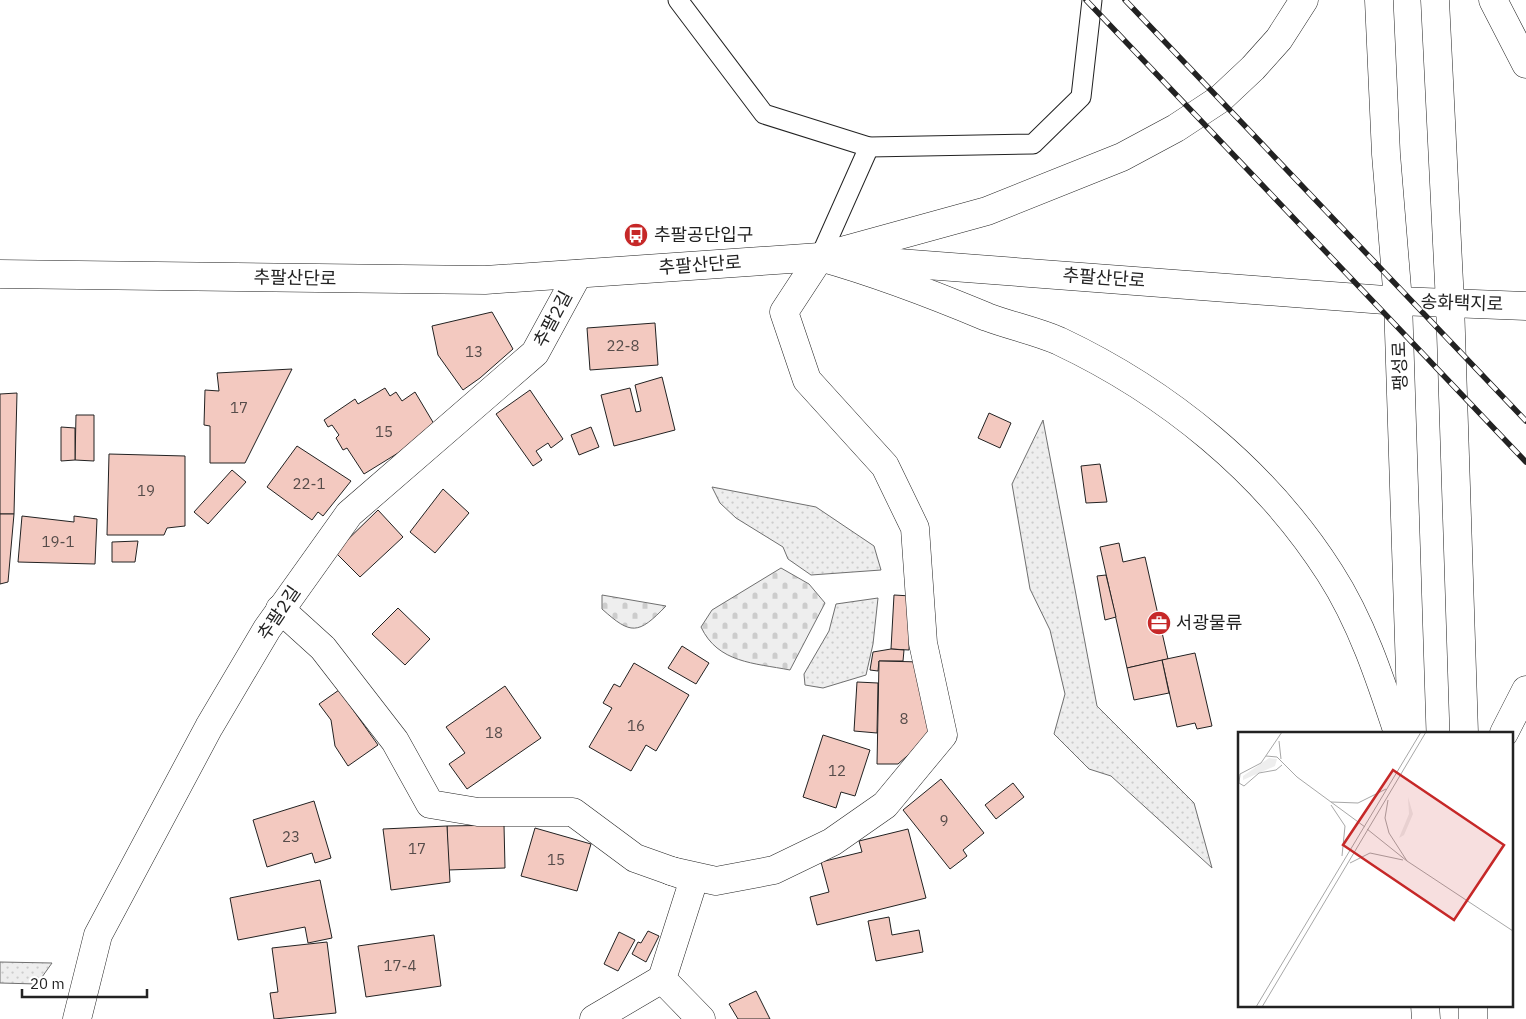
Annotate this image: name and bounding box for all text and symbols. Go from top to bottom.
bus stop icon: 추팔공단입구 [623,222,649,248]
place label: 추팔공단입구 [654,223,753,246]
street label: 추팔산단로 [658,250,742,279]
street label: 추팔산단로 [1062,263,1146,292]
street label: 추팔산단로 [253,265,337,290]
street label: 추팔2길 [528,287,577,351]
street label: 송화택지로 [1420,290,1504,315]
house number: 22-8 [607,336,640,355]
street label: 팽성로 [1387,341,1412,391]
house number: 13 [465,342,483,361]
house number: 17 [230,398,248,417]
house number: 15 [375,422,393,441]
house number: 22-1 [293,474,326,493]
house number: 19 [137,481,155,500]
house number: 19-1 [42,532,75,551]
street label: 추팔2길 [252,581,305,644]
office icon: 서광물류 [1146,610,1172,636]
place label: 서광물류 [1176,611,1242,634]
house number: 8 [899,709,909,728]
house number: 16 [627,716,645,735]
house number: 18 [485,723,503,742]
inset map [1238,732,1514,1006]
house number: 12 [828,761,846,780]
house number: 9 [939,811,949,830]
house number: 23 [282,827,300,846]
house number: 17 [408,839,426,858]
house number: 15 [547,850,565,869]
house number: 17-4 [384,956,417,975]
scale bar [22,966,148,998]
text: 20 m [30,974,65,993]

